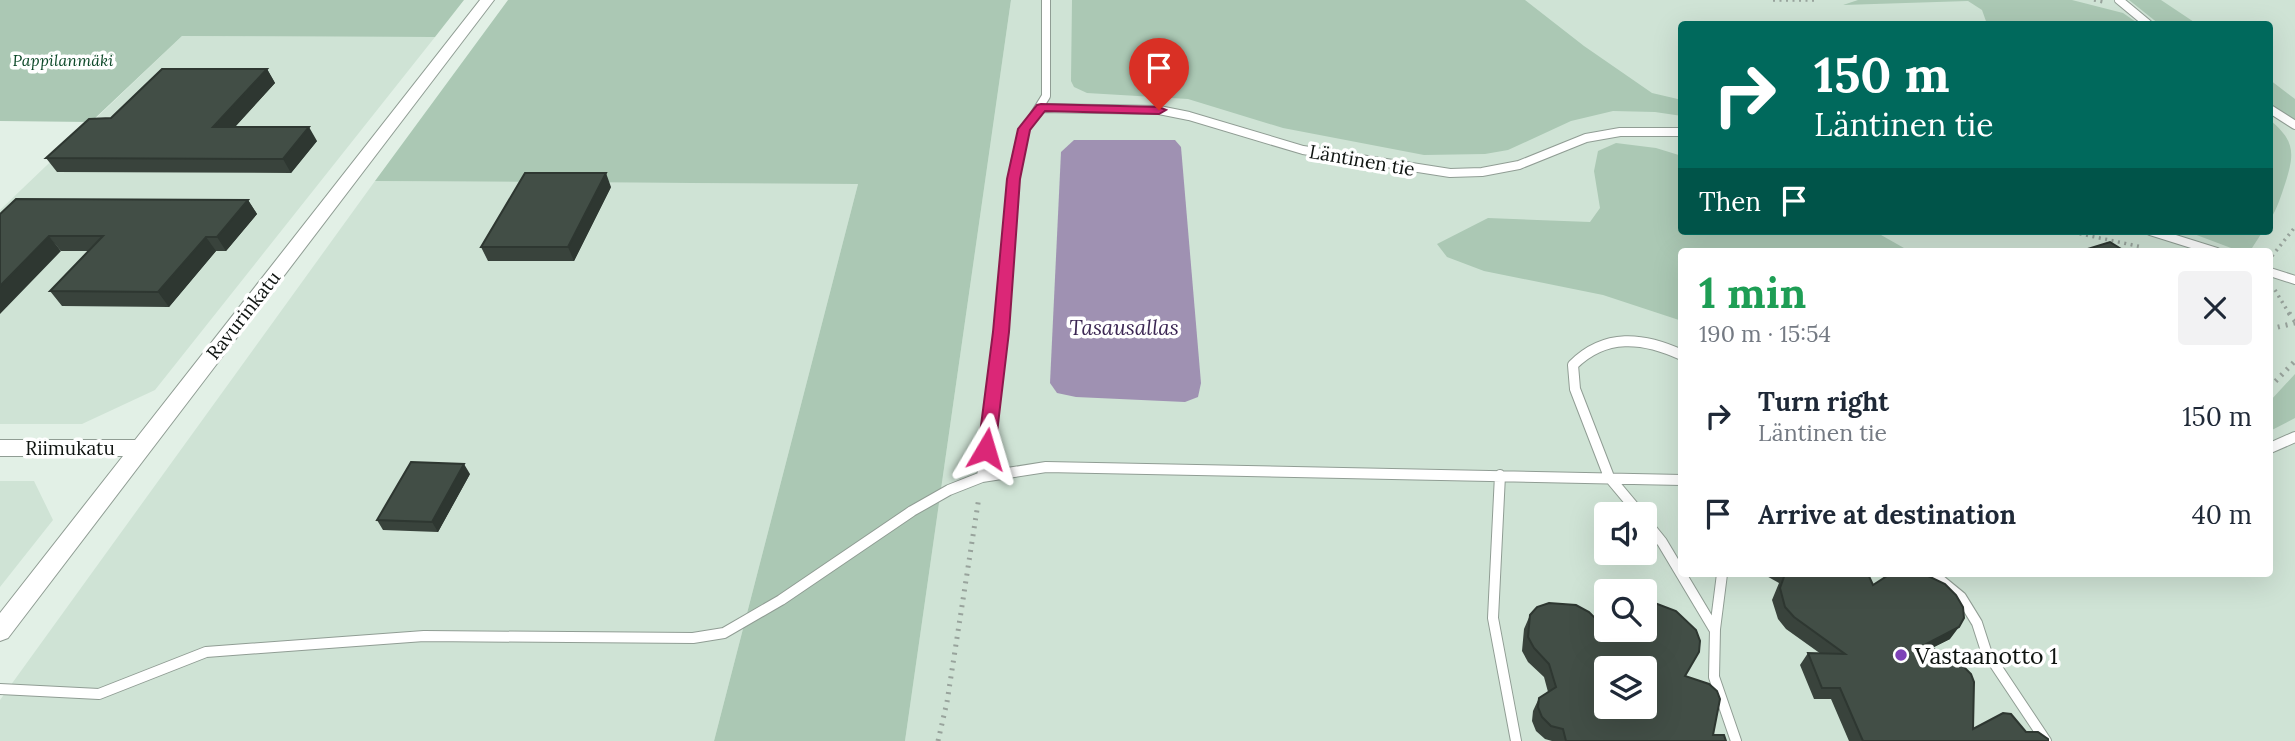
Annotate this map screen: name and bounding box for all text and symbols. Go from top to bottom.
pin [1129,38,1189,110]
text: 150 m [1814,43,1950,105]
icon: arrive [1140,49,1178,87]
icon: right [1699,49,1790,140]
park label: Pappilanmäki [13,50,113,70]
text: Läntinen tie [1814,104,1994,145]
street label: Läntinen tie [1307,139,1417,181]
icon: arrive [1775,182,1813,220]
text: Then [1699,185,1761,218]
street label: Ravurinkatu [201,266,285,364]
text: 1 min [1699,266,1806,320]
button: close [2178,271,2252,345]
water label: Tasausallas [1069,314,1179,341]
text: 190 m · 15:54 [1699,319,1831,348]
text: Turn right [1758,385,1889,418]
icon: right [1699,397,1737,435]
text: 150 m [2182,400,2252,433]
position arrow [949,412,1023,486]
text: Läntinen tie [1758,418,1887,447]
street label: Riimukatu [25,436,115,460]
icon: arrive [1699,495,1737,533]
text: Arrive at destination [1758,498,2016,531]
text: 40 m [2192,498,2252,531]
map controls [1594,502,1657,719]
button: sound [1594,502,1657,565]
button: search [1594,579,1657,642]
place label: Vastaanotto 1 [1914,641,2058,670]
marker: Vastaanotto 1 [1893,647,1909,663]
button: layers [1594,656,1657,719]

